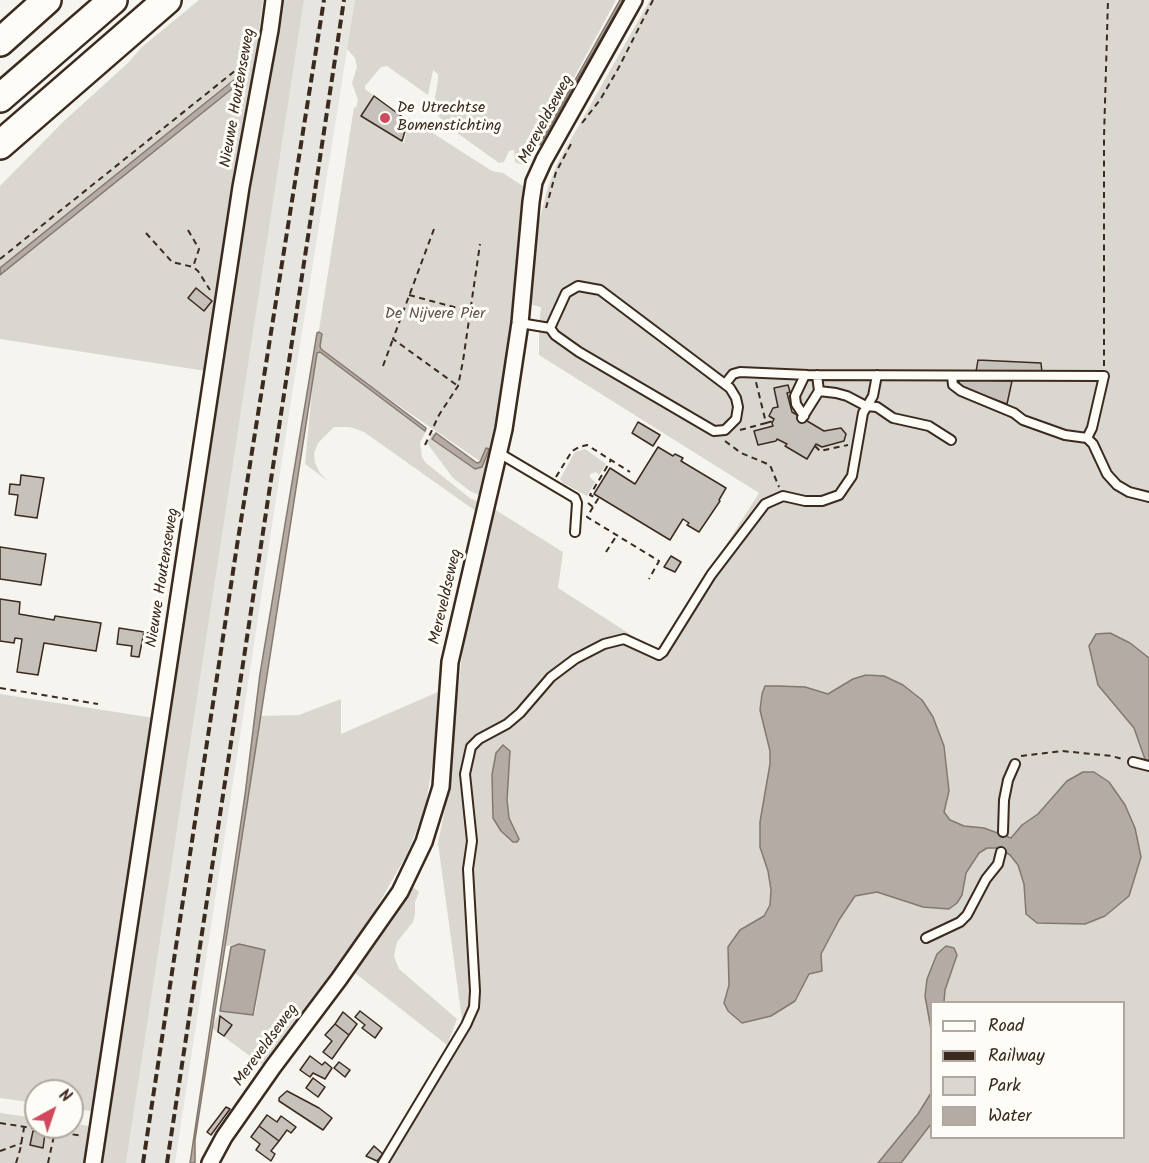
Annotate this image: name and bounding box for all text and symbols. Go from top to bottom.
street label: Nieuwe Houtenseweg [217,27,261,169]
street label: Mereveldseweg [516,72,578,168]
place label: De Utrechtse Bomenstichting [397,99,502,137]
marker: De Utrechtse Bomenstichting [378,111,392,125]
park label: De Nijvere Pier [385,305,485,325]
street label: Nieuwe Houtenseweg [143,507,185,649]
street label: Mereveldseweg [427,547,467,647]
street label: Mereveldseweg [231,1001,303,1091]
legend [930,1001,1125,1139]
text: Road [988,1012,1024,1041]
text: Railway [988,1042,1045,1071]
text: Park [988,1072,1021,1101]
north arrow [24,1079,84,1139]
text: N [53,1084,77,1109]
text: Water [988,1102,1032,1131]

